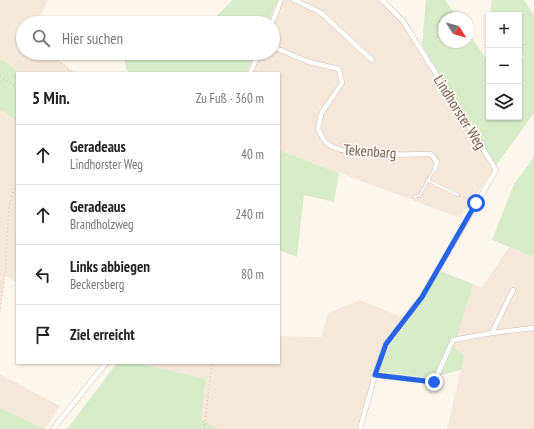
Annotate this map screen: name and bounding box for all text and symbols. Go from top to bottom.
north arrow [438,12,474,48]
map controls [486,12,522,120]
button: + [486,12,522,48]
search box [16,16,280,60]
icon: search [30,27,52,49]
text: Hier suchen [62,29,123,48]
button: − [486,48,522,84]
street label: Lindhorster Weg [430,71,490,153]
button: layers [486,84,522,120]
text: 5 Min. [32,87,70,109]
text: Zu Fuß · 360 m [196,90,264,107]
text: Geradeaus [70,137,126,156]
street label: Tekenbarg [343,140,397,162]
icon: ahead [32,144,54,166]
text: 40 m [241,146,264,163]
text: Lindhorster Weg [70,156,143,173]
route start [467,194,485,212]
text: Geradeaus [70,197,126,216]
icon: ahead [32,204,54,226]
text: 240 m [235,206,264,223]
text: Brandholzweg [70,216,134,233]
text: Links abbiegen [70,257,150,276]
icon: left [32,264,54,286]
text: 80 m [241,266,264,283]
text: Beckersberg [70,276,124,293]
icon: arrive [32,324,54,346]
text: Ziel erreicht [70,325,135,344]
route end [425,373,443,391]

